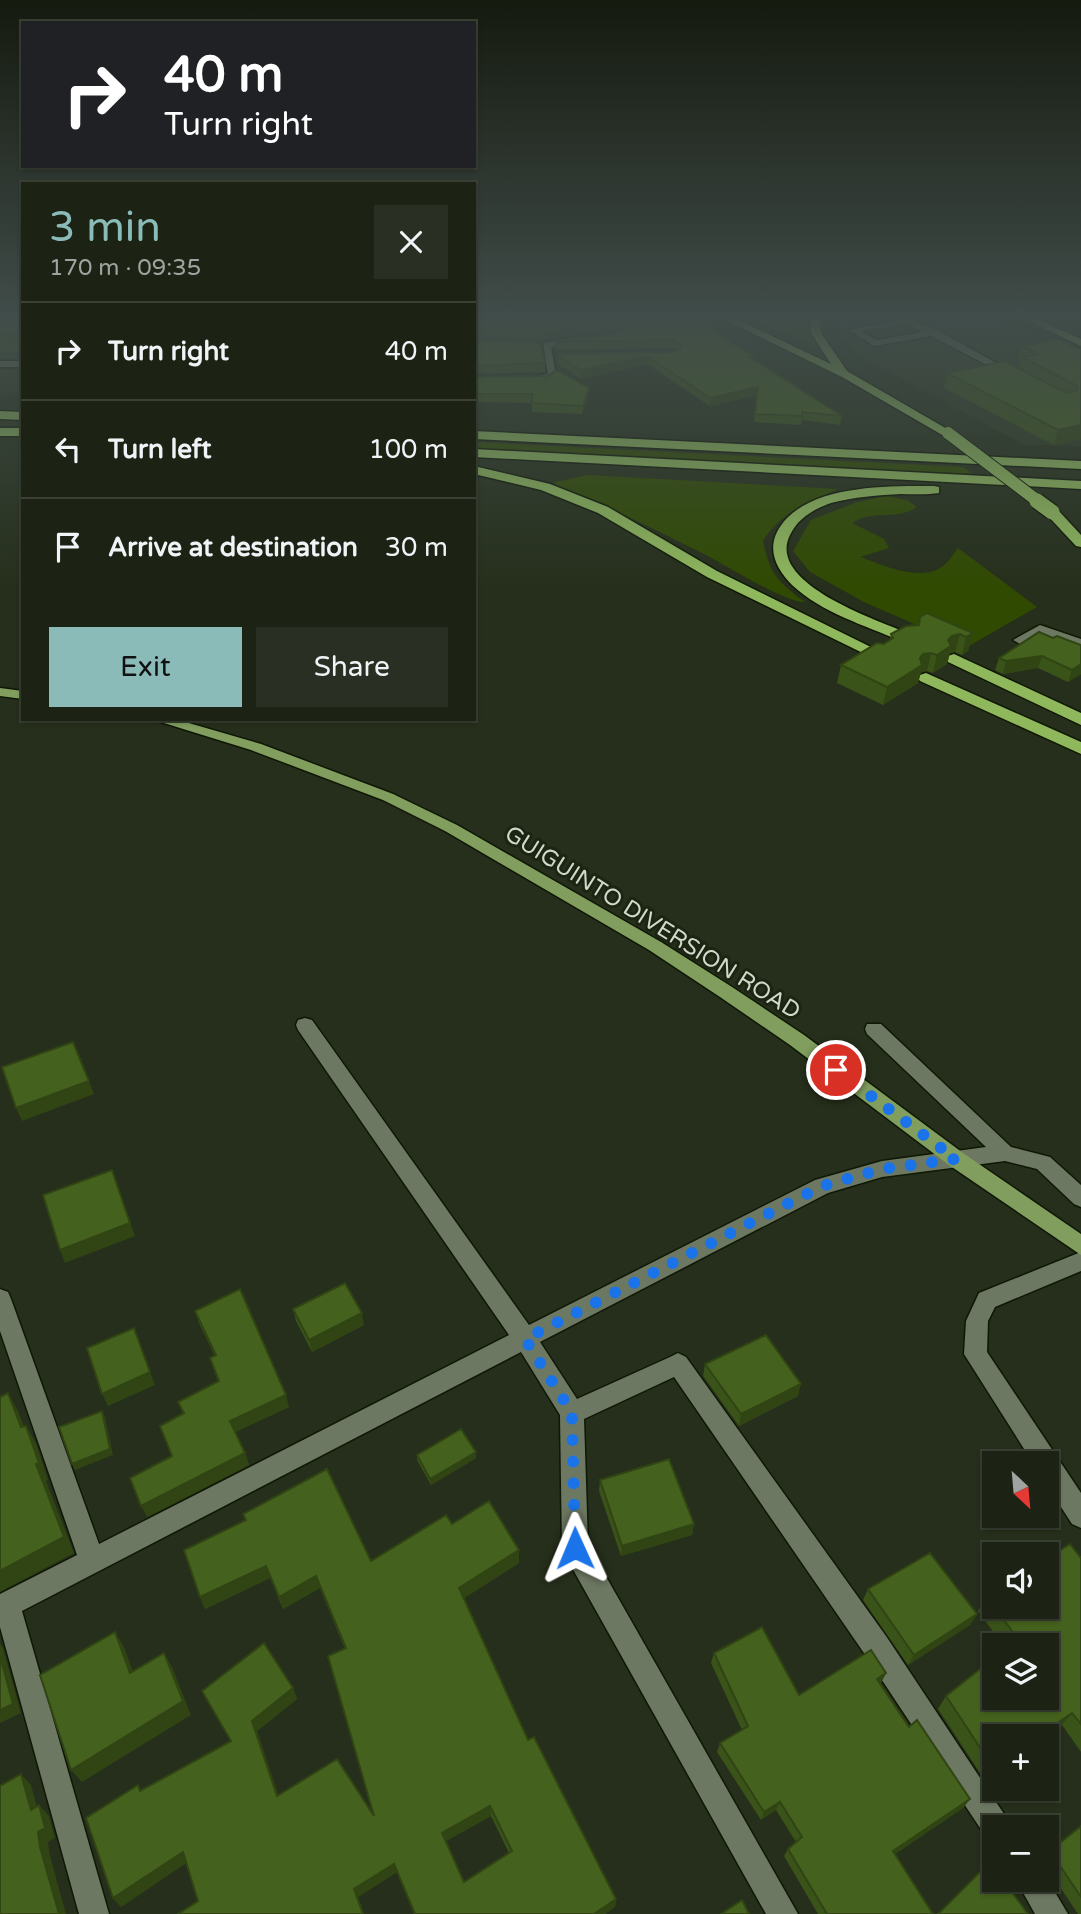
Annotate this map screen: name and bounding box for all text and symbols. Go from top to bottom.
text: 40 m [164,46,283,105]
icon: right [49,49,140,140]
text: Turn right [164,106,313,144]
text: 3 min [49,202,161,253]
button: close [374,205,448,279]
text: 170 m · 09:35 [49,254,201,282]
icon: right [49,332,87,370]
text: Turn right [108,336,229,367]
text: 40 m [385,336,448,367]
icon: left [49,430,87,468]
text: Turn left [108,434,211,465]
text: 100 m [368,434,448,465]
icon: arrive [49,528,87,566]
text: Arrive at destination [108,532,358,563]
text: 30 m [385,532,448,563]
button: Exit [49,627,242,707]
button: Share [256,627,448,707]
street label: GUIGUINTO DIVERSION ROAD [500,820,805,1026]
pin [806,1040,866,1100]
icon: arrive [817,1051,855,1089]
north arrow [982,1451,1059,1528]
map controls [982,1451,1059,1892]
position arrow [538,1511,612,1585]
button: sound [982,1542,1059,1619]
button: layers [982,1633,1059,1710]
button: + [982,1724,1059,1801]
button: − [982,1815,1059,1892]

